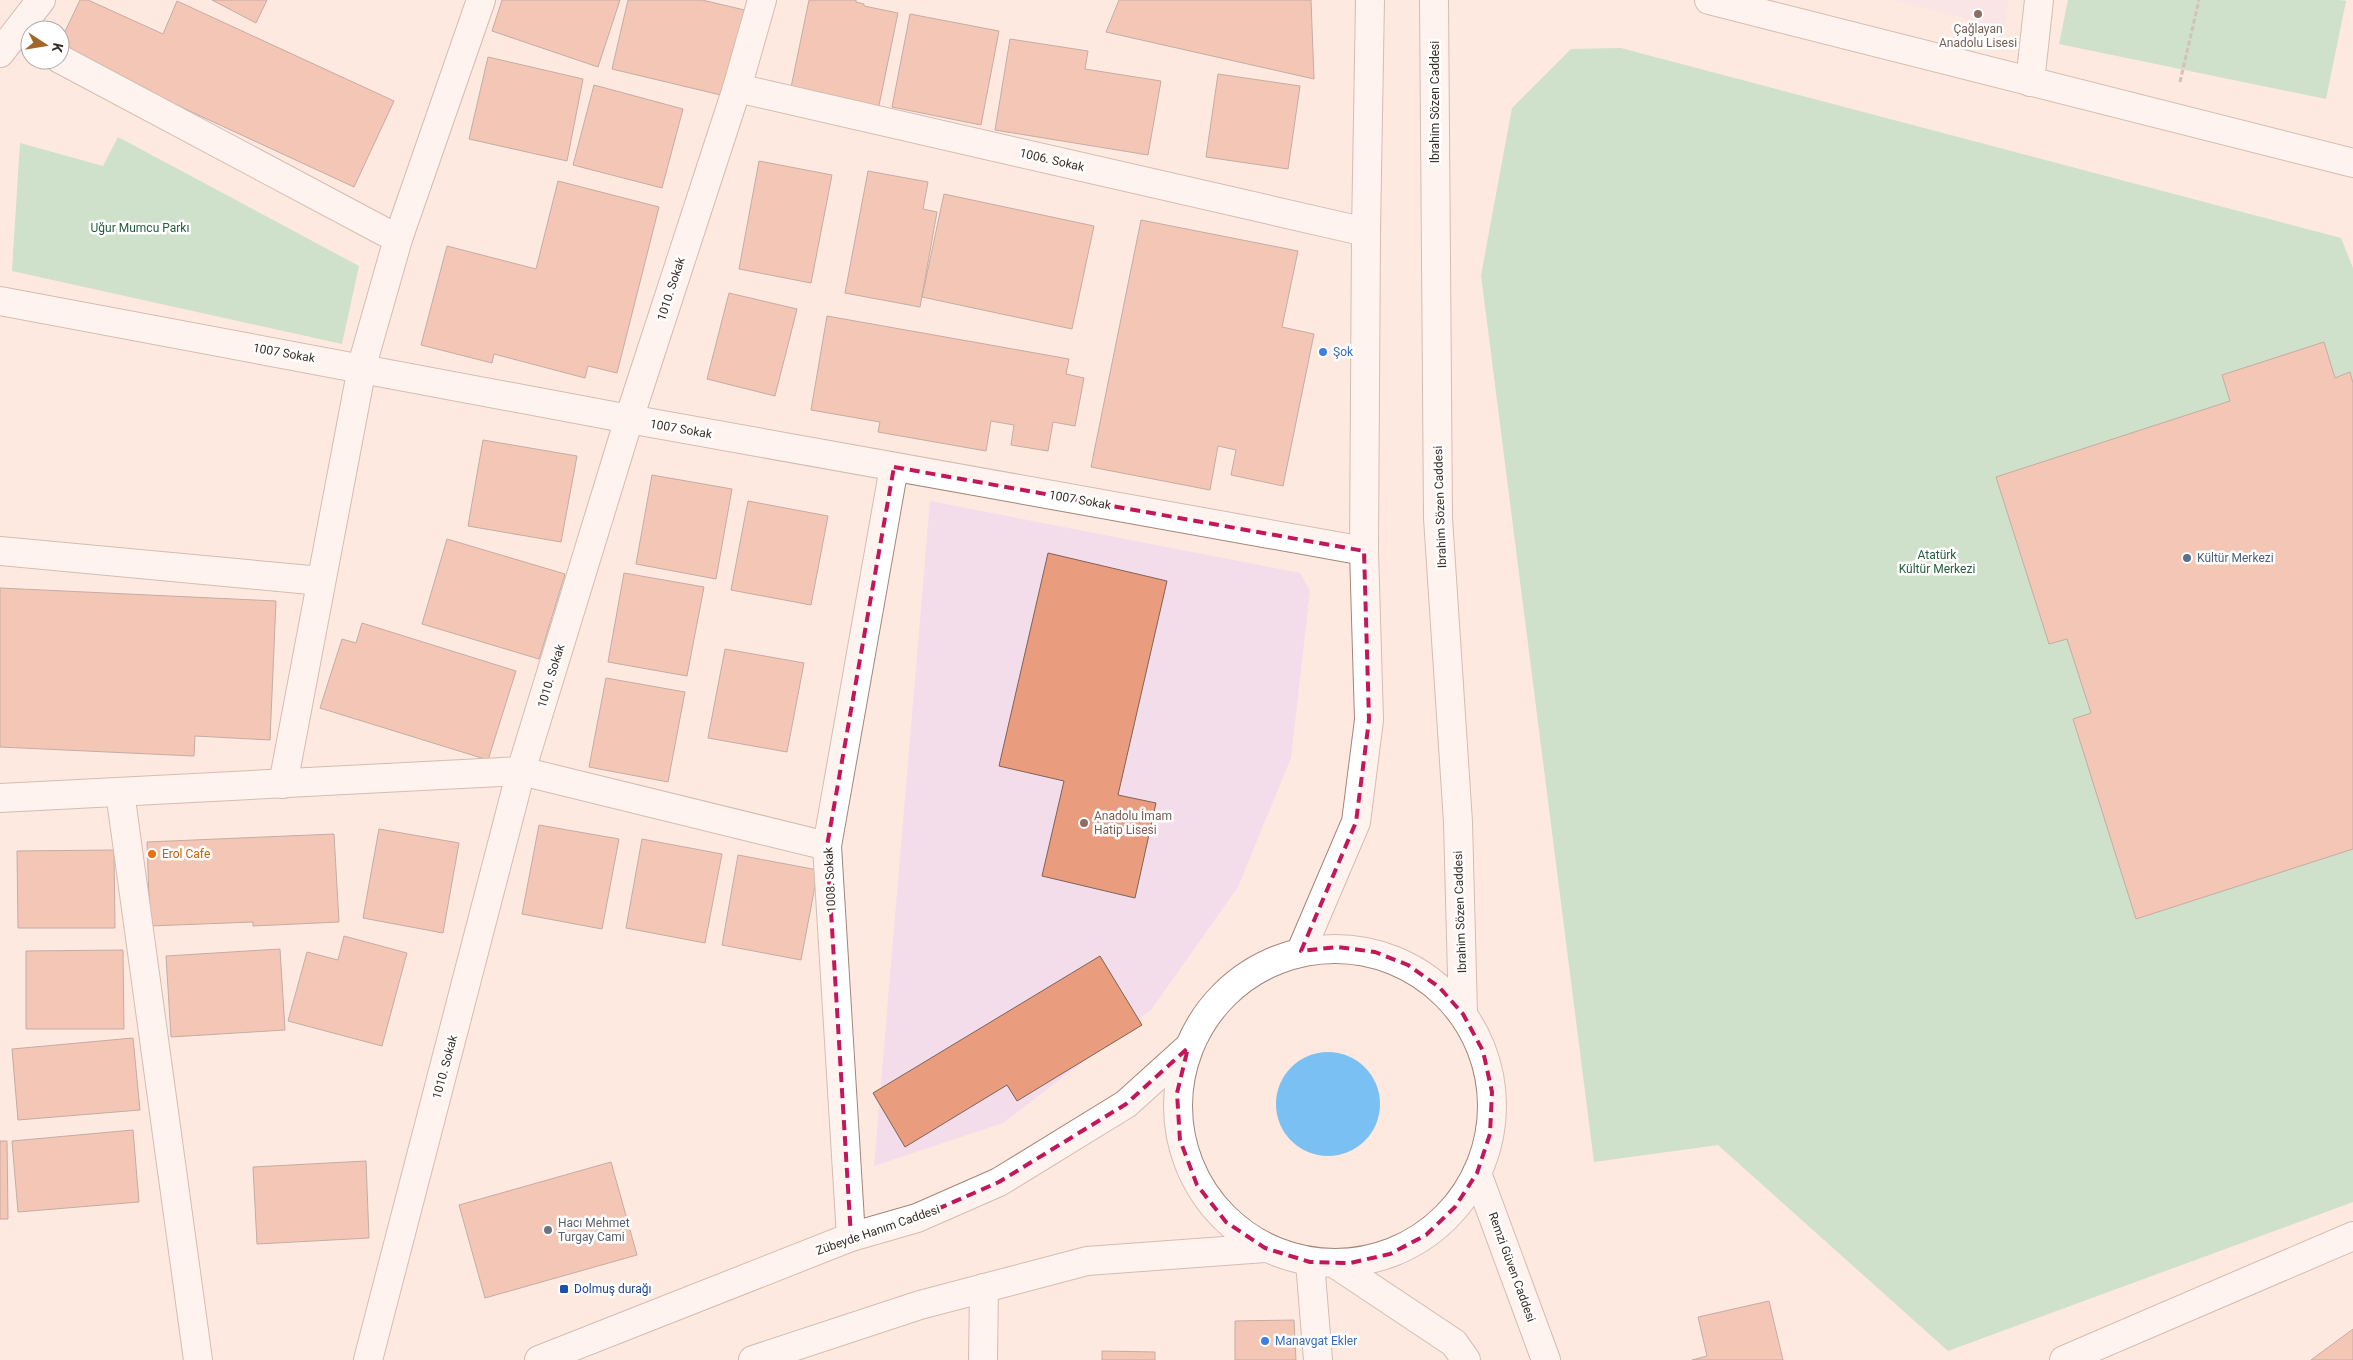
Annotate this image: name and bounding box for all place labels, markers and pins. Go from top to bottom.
marker: Çağlayan Anadolu Lisesi [1972,8,1984,20]
place label: Çağlayan Anadolu Lisesi [1939,22,2017,50]
place label: Şok [1333,345,1354,359]
marker: Şok [1317,346,1329,358]
place label: Kültür Merkezi [2197,551,2274,565]
marker: Kültür Merkezi [2181,552,2193,564]
place label: Anadolu İmam Hatip Lisesi [1094,808,1172,837]
marker: Anadolu İmam Hatip Lisesi [1078,817,1090,829]
place label: Erol Cafe [162,847,210,861]
marker: Erol Cafe [146,848,158,860]
place label: Hacı Mehmet Turgay Cami [558,1216,630,1244]
marker: Hacı Mehmet Turgay Cami [542,1224,554,1236]
place label: Dolmuş durağı [574,1282,651,1296]
marker: Dolmuş durağı [558,1283,570,1295]
place label: Manavgat Ekler [1275,1334,1357,1348]
marker: Manavgat Ekler [1259,1335,1271,1347]

